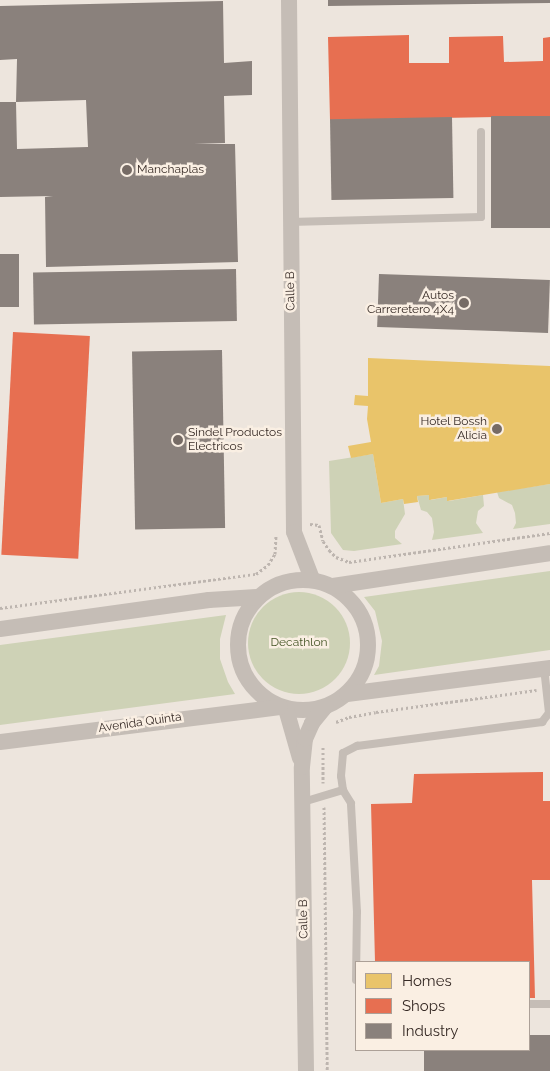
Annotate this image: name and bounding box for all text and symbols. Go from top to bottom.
place label: Manchaplas [137,163,204,177]
marker: Manchaplas [121,164,133,176]
street label: Calle B [283,271,299,311]
place label: Autos Carreretero 4X4 [367,289,454,317]
marker: Autos Carreretero 4X4 [458,297,470,309]
place label: Hotel Bossh Alicia [420,415,487,443]
marker: Hotel Bossh Alicia [491,423,503,435]
place label: Sindel Productos Electricos [188,426,282,454]
marker: Sindel Productos Electricos [172,434,184,446]
park label: Decathlon [270,636,328,650]
street label: Avenida Quinta [97,710,183,736]
street label: Calle B [296,899,312,939]
legend [355,961,530,1051]
text: Homes [402,972,452,990]
text: Shops [402,997,445,1015]
text: Industry [402,1022,458,1040]

